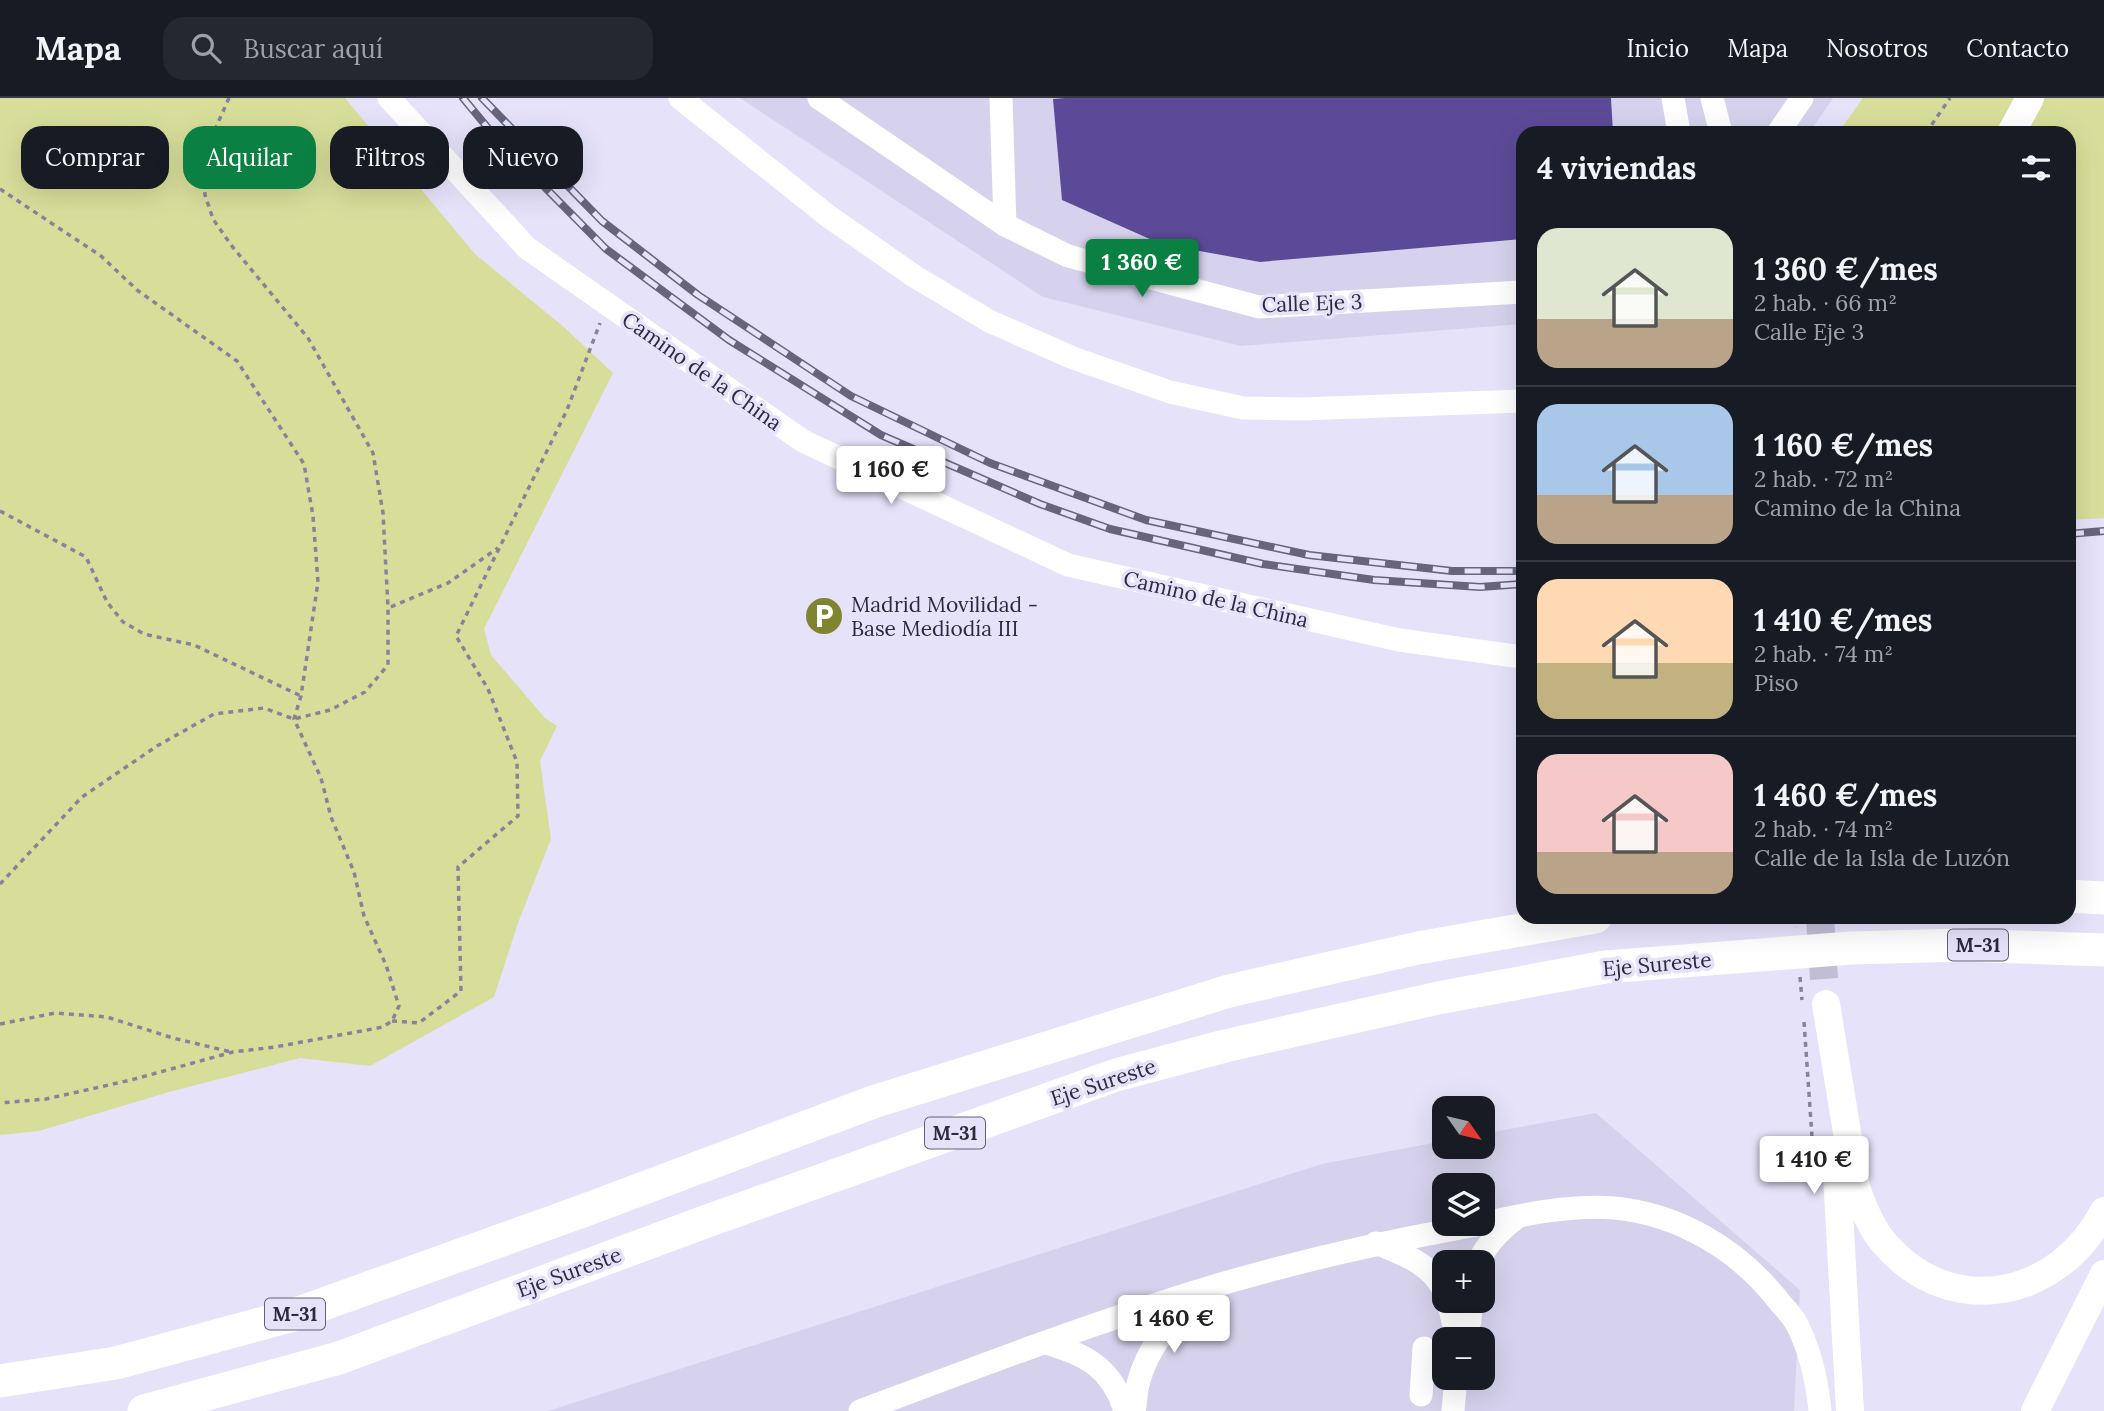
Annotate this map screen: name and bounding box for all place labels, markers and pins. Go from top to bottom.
pin: 1 360 € [1077,240,1207,299]
pin: 1 160 € [826,446,956,506]
place label: Madrid Movilidad - Base Mediodía III [851,591,1038,642]
parking icon: Madrid Movilidad - Base Mediodía III [803,595,845,637]
pin: 1 410 € [1749,1136,1879,1196]
pin: 1 460 € [1109,1296,1239,1355]

